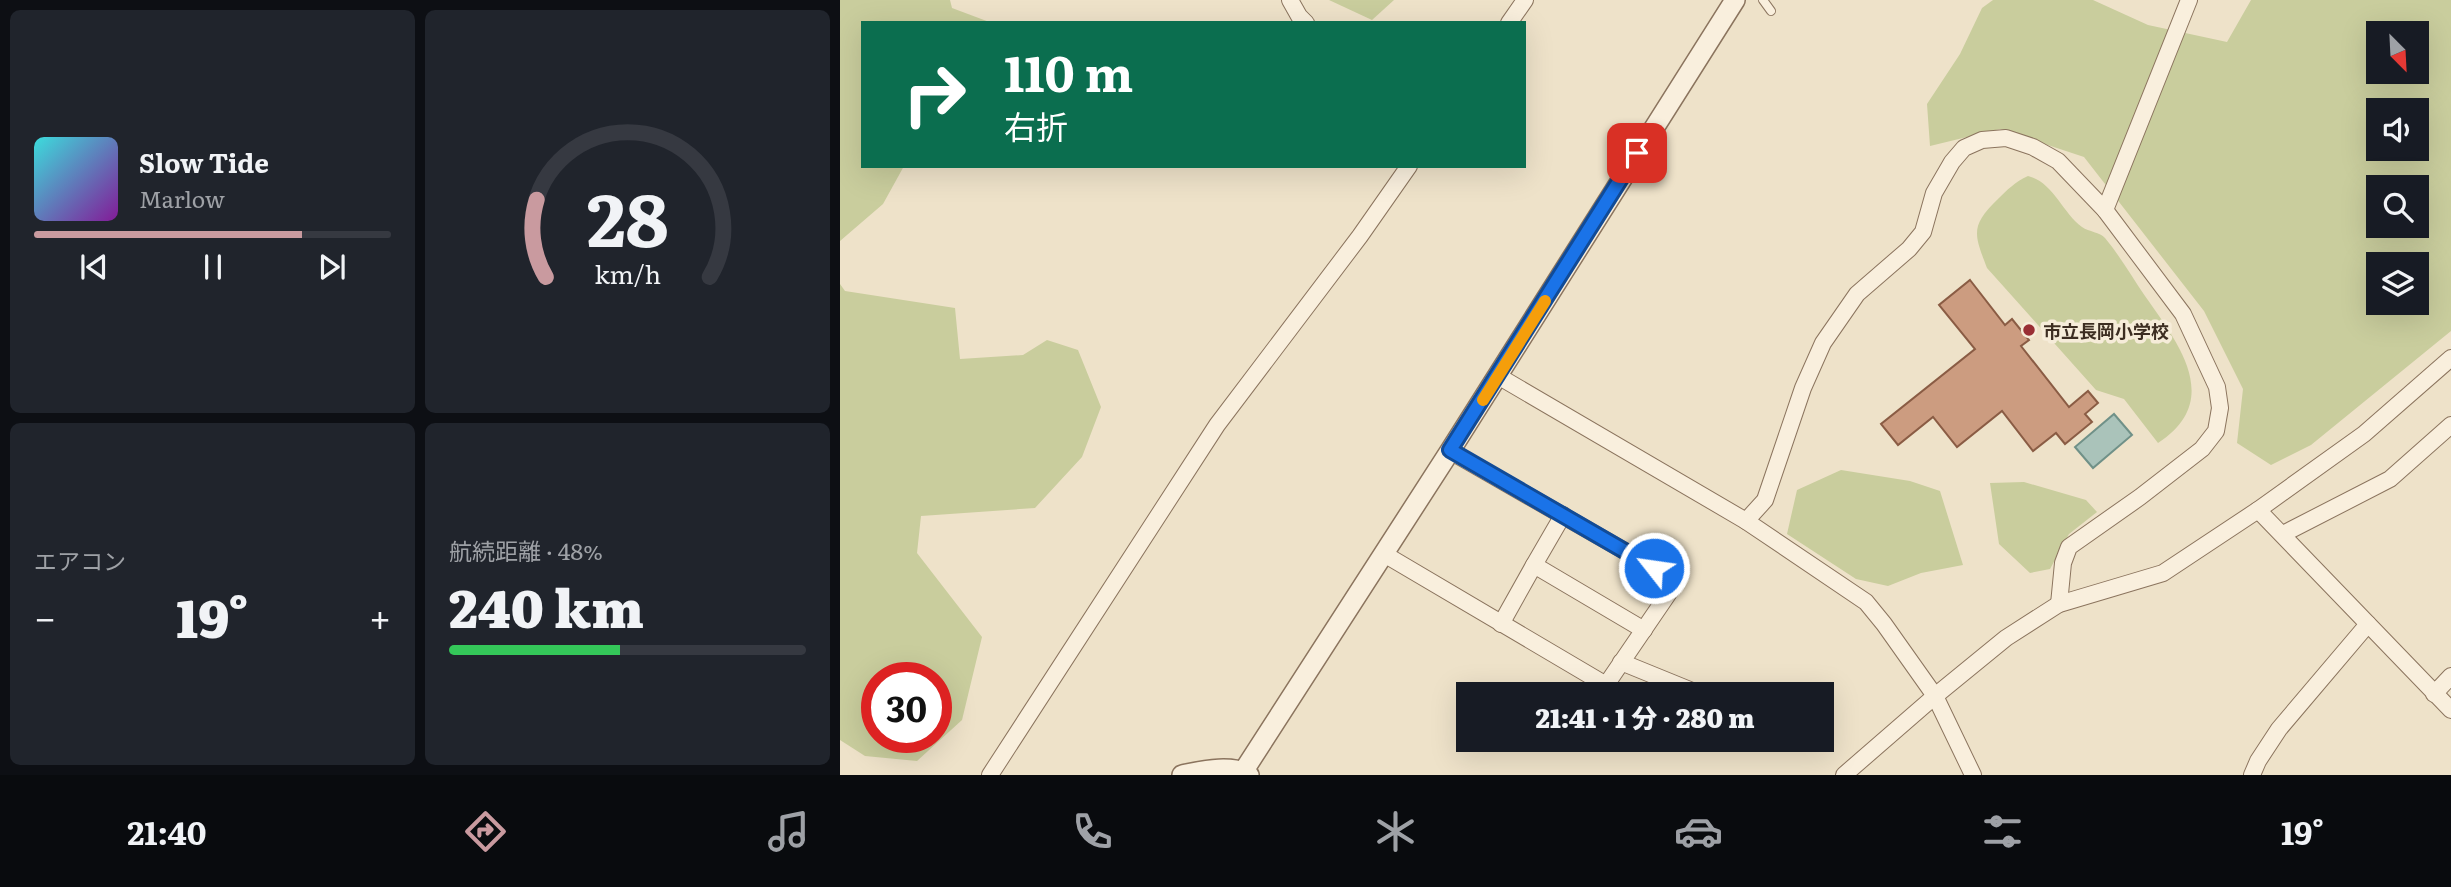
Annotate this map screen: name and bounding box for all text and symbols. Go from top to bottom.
north arrow [2366,21,2429,84]
map controls [2366,21,2429,315]
text: 110 m [1004,34,1133,107]
icon: right [889,49,980,140]
button: sound [2366,98,2429,161]
text: 右折 [1004,101,1068,149]
pin [1607,123,1667,183]
icon: arrive [1618,134,1656,172]
text: Slow Tide [139,142,269,181]
text: 28 [587,162,668,270]
button: search [2366,175,2429,238]
text: Marlow [139,181,225,215]
icon: previous [75,248,113,286]
icon: pause [194,248,232,286]
icon: next [313,248,351,286]
button: layers [2366,252,2429,315]
text: km/h [594,255,661,292]
place label: 市立長岡小学校 [2043,317,2169,344]
marker: 市立長岡小学校 [2021,322,2037,338]
position arrow [1617,531,1691,605]
text: 航続距離 · 48% [449,533,603,567]
text: エアコン [34,543,126,577]
text: 240 km [449,567,644,644]
text: 19° [176,577,249,654]
text: − [34,587,56,644]
text: + [369,587,391,644]
speed limit sign: 30 [861,662,952,753]
text: 21:41 · 1 分 · 280 m [1535,697,1755,736]
text: 21:40 [127,807,207,855]
icon: directions [461,807,510,856]
icon: music [764,807,813,856]
icon: phone [1068,807,1117,856]
icon: climate [1371,807,1420,856]
icon: car [1674,807,1723,856]
icon: filters [1978,807,2027,856]
text: 19° [2281,807,2324,855]

